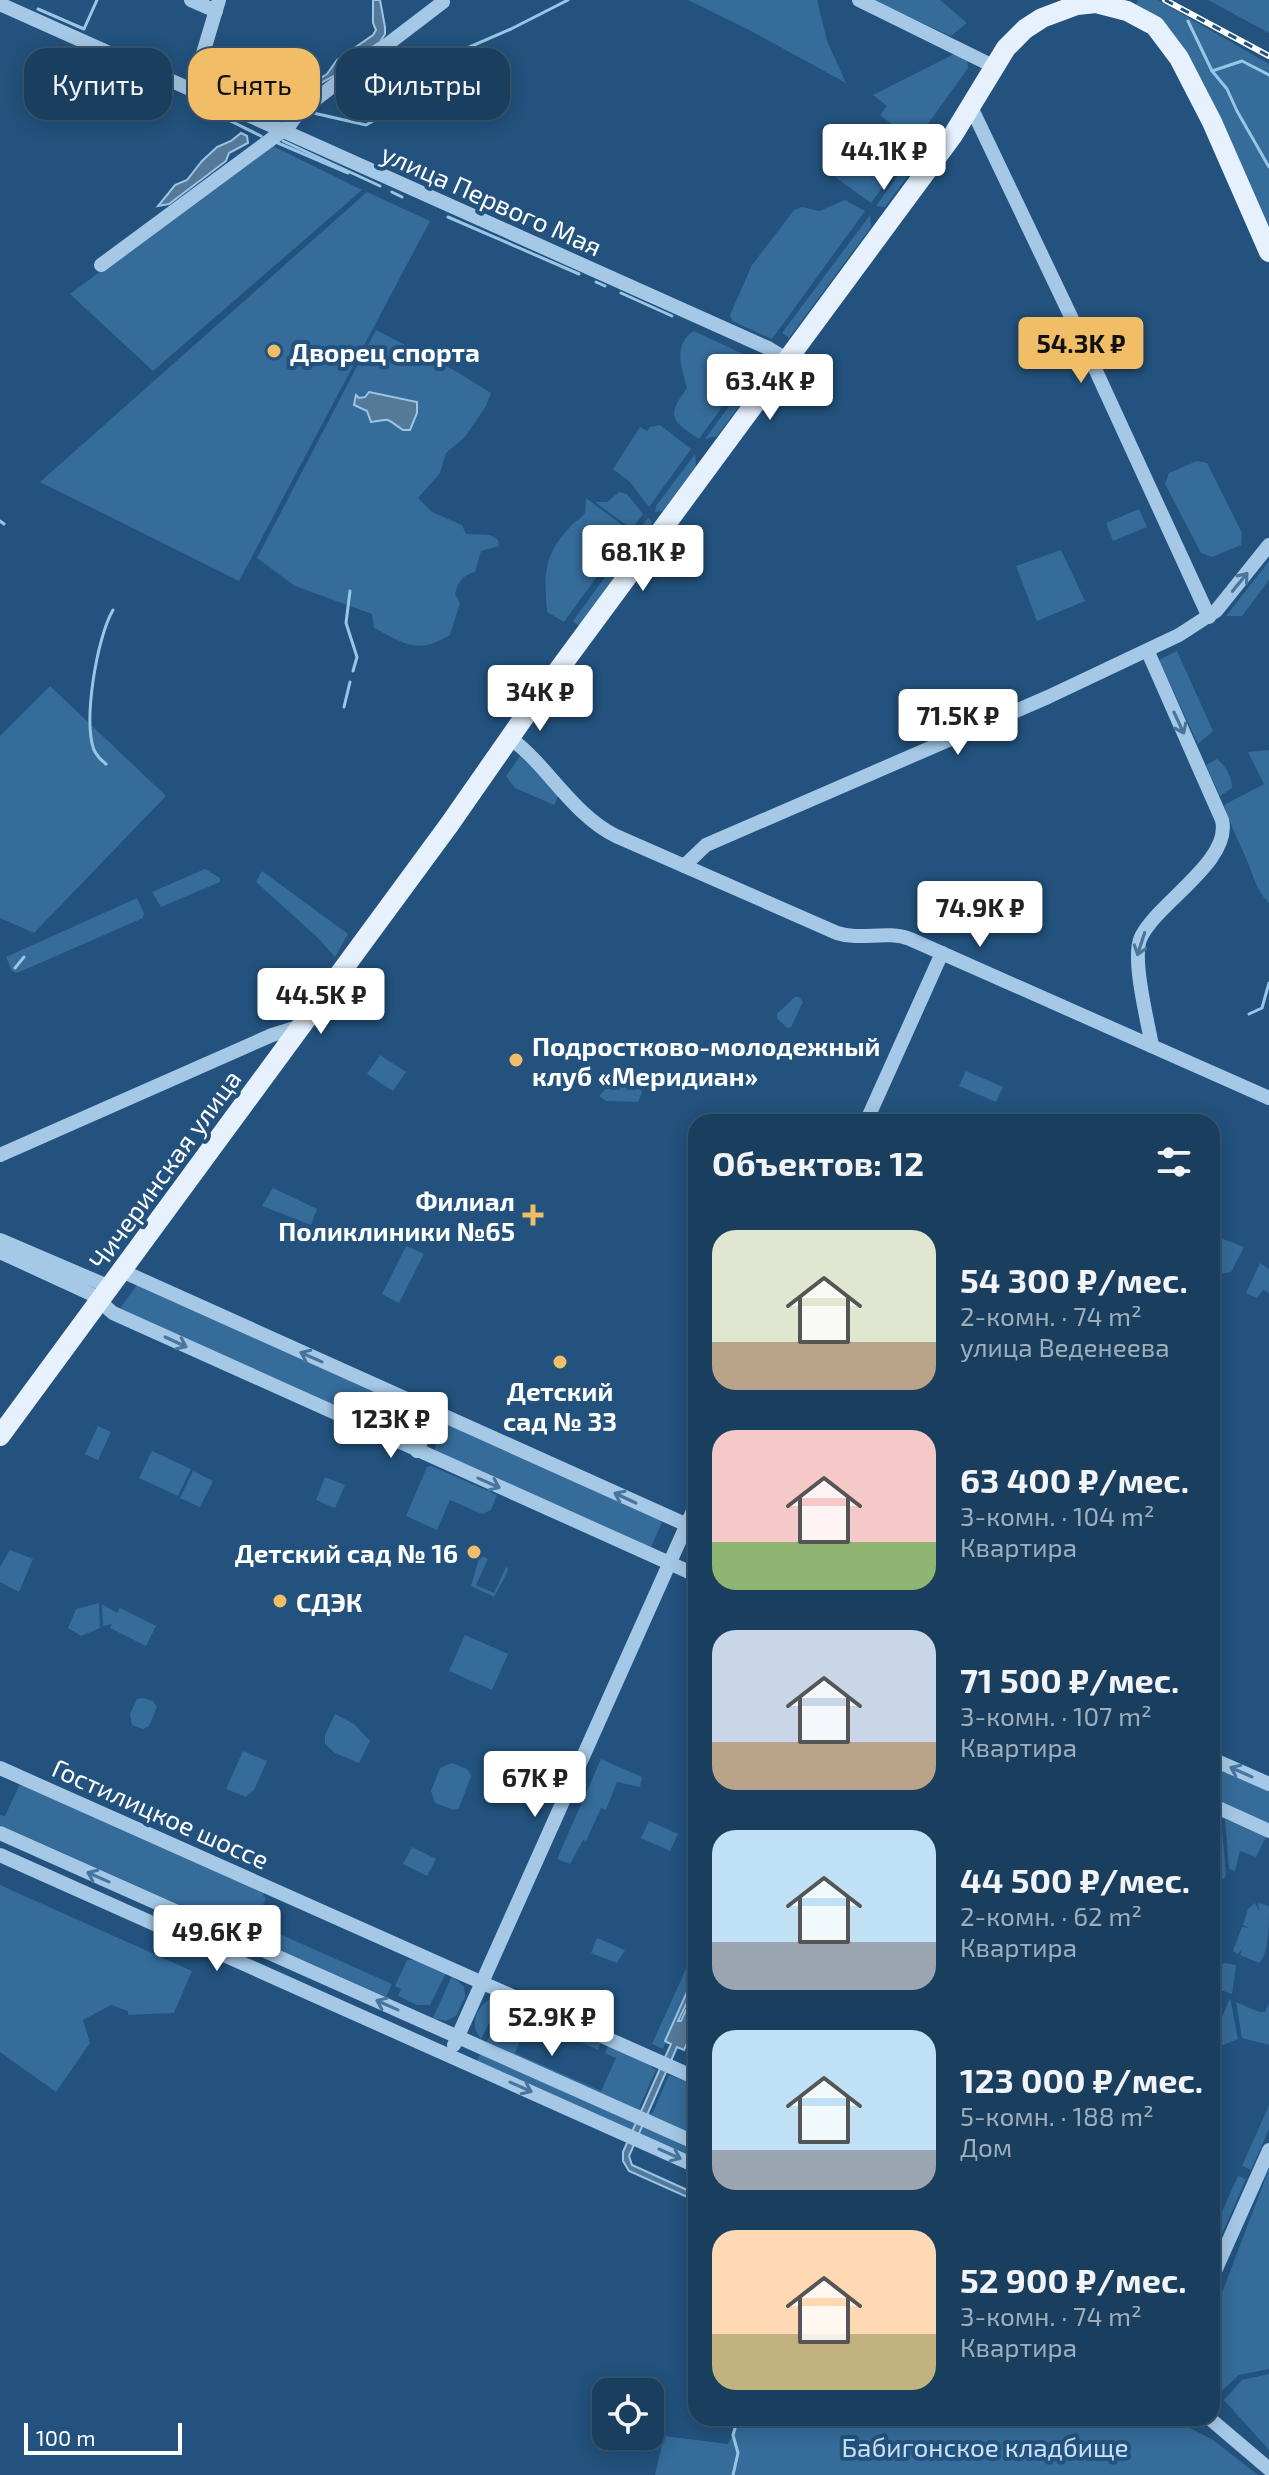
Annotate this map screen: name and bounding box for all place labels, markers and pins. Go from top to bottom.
pin: 44.1K ₽ [810,124,958,192]
pin: 54.3K ₽ [1007,317,1155,385]
place label: Дворец спорта [290,336,480,367]
marker: Дворец спорта [265,342,283,360]
pin: 63.4K ₽ [696,354,844,422]
pin: 68.1K ₽ [569,525,717,593]
pin: 34K ₽ [484,665,596,733]
pin: 71.5K ₽ [884,689,1032,757]
pin: 74.9K ₽ [906,881,1054,949]
pin: 44.5K ₽ [247,968,395,1036]
place label: Подростково-молодежный клуб «Меридиан» [532,1030,880,1091]
marker: Подростково-молодежный клуб «Меридиан» [507,1051,525,1069]
place label: Филиал Поликлиники №65 [278,1185,515,1246]
marker: Филиал Поликлиники №65 [522,1204,544,1226]
marker: Детский сад № 33 [551,1353,569,1371]
place label: Детский сад № 33 [503,1375,617,1436]
pin: 123K ₽ [326,1392,456,1460]
place label: Детский сад № 16 [235,1537,458,1568]
marker: Детский сад № 16 [465,1543,483,1561]
place label: СДЭК [296,1586,363,1617]
marker: СДЭК [271,1592,289,1610]
pin: 67K ₽ [479,1751,591,1819]
pin: 49.6K ₽ [143,1905,291,1973]
pin: 52.9K ₽ [478,1990,626,2058]

